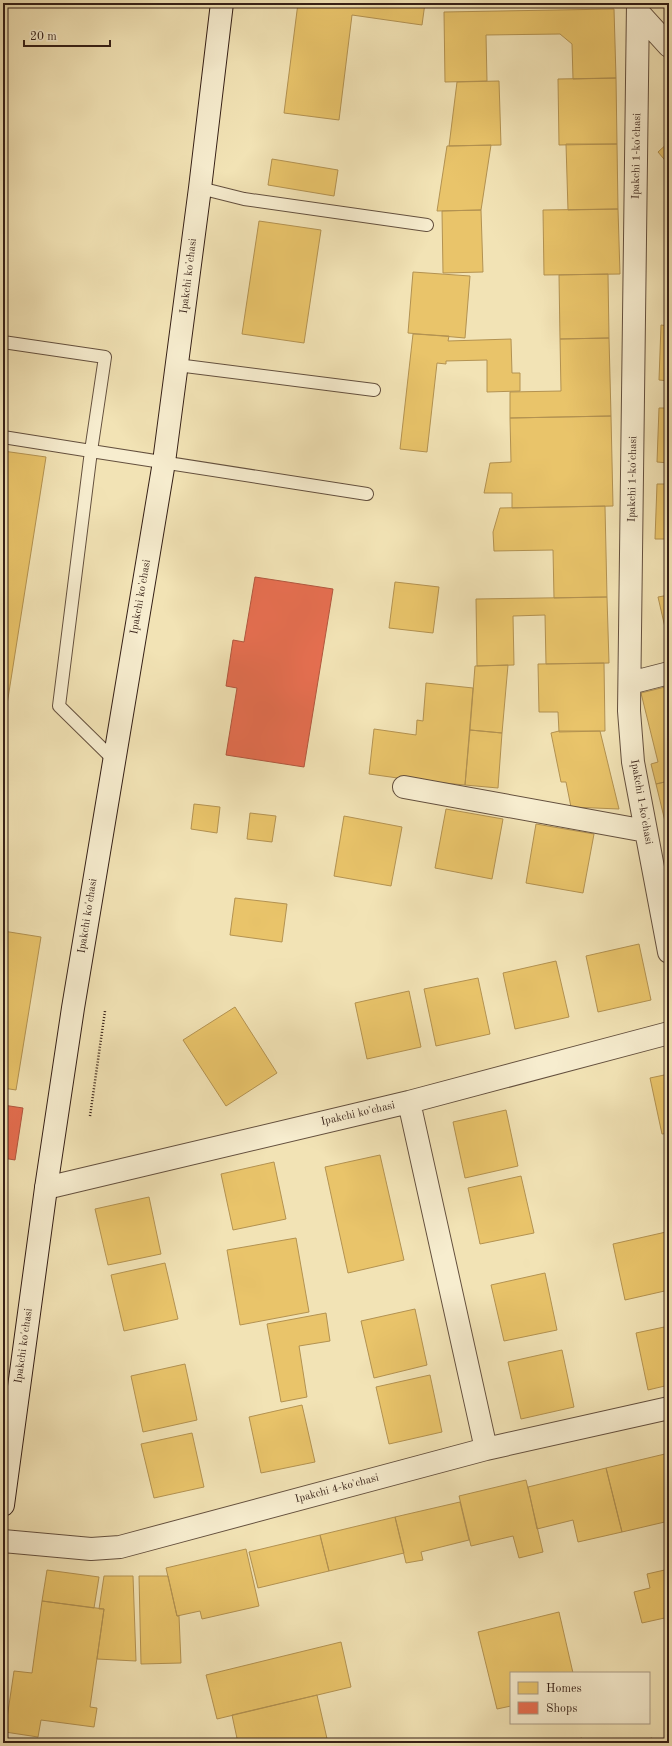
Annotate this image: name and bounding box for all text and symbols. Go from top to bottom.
scale bar [24,22,110,48]
text: 20 m [30,31,57,43]
street label: Ipakchi 1-ko'chasi [631,113,643,199]
street label: Ipakchi ko'chasi [179,238,199,314]
street label: Ipakchi 1-ko'chasi [627,436,639,522]
street label: Ipakchi ko'chasi [129,559,153,635]
street label: Ipakchi 1-ko'chasi [628,759,654,845]
street label: Ipakchi ko'chasi [77,878,99,954]
street label: Ipakchi ko'chasi [320,1100,396,1128]
street label: Ipakchi ko'chasi [13,1308,35,1384]
street label: Ipakchi 4-ko'chasi [294,1473,380,1505]
legend [510,1672,650,1724]
text: Homes [546,1683,582,1695]
text: Shops [546,1703,577,1715]

